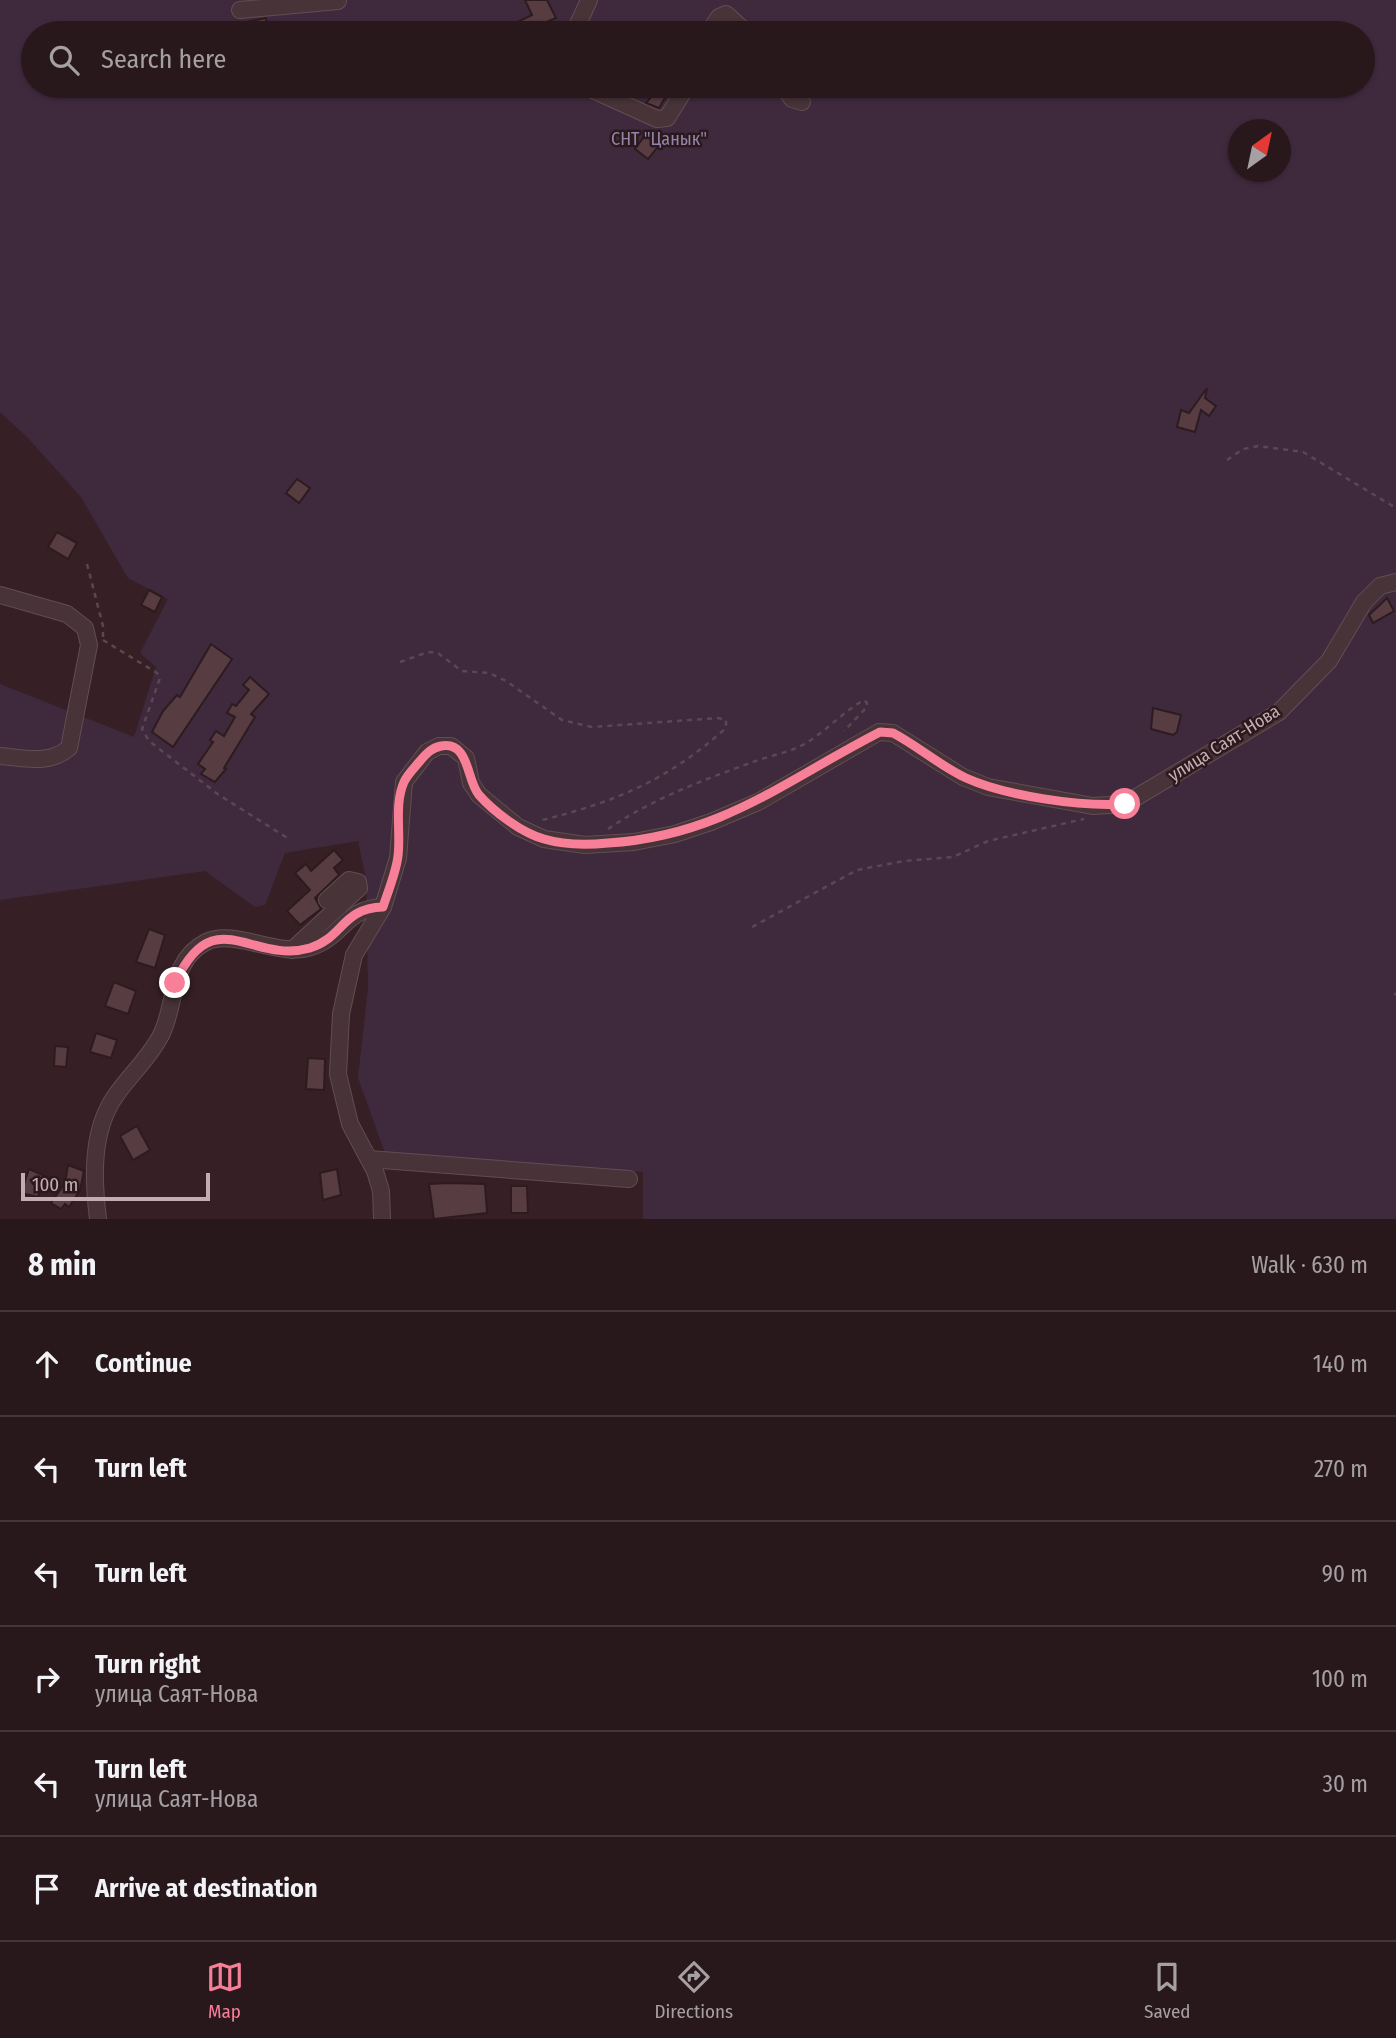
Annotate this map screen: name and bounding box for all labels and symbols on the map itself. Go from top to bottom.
north arrow [1228,119,1291,182]
park label: СНТ "Цанык" [611,128,707,150]
street label: улица Саят-Нова [1164,700,1284,786]
route start [1109,788,1140,819]
route end [159,967,190,998]
scale bar [21,1170,210,1202]

